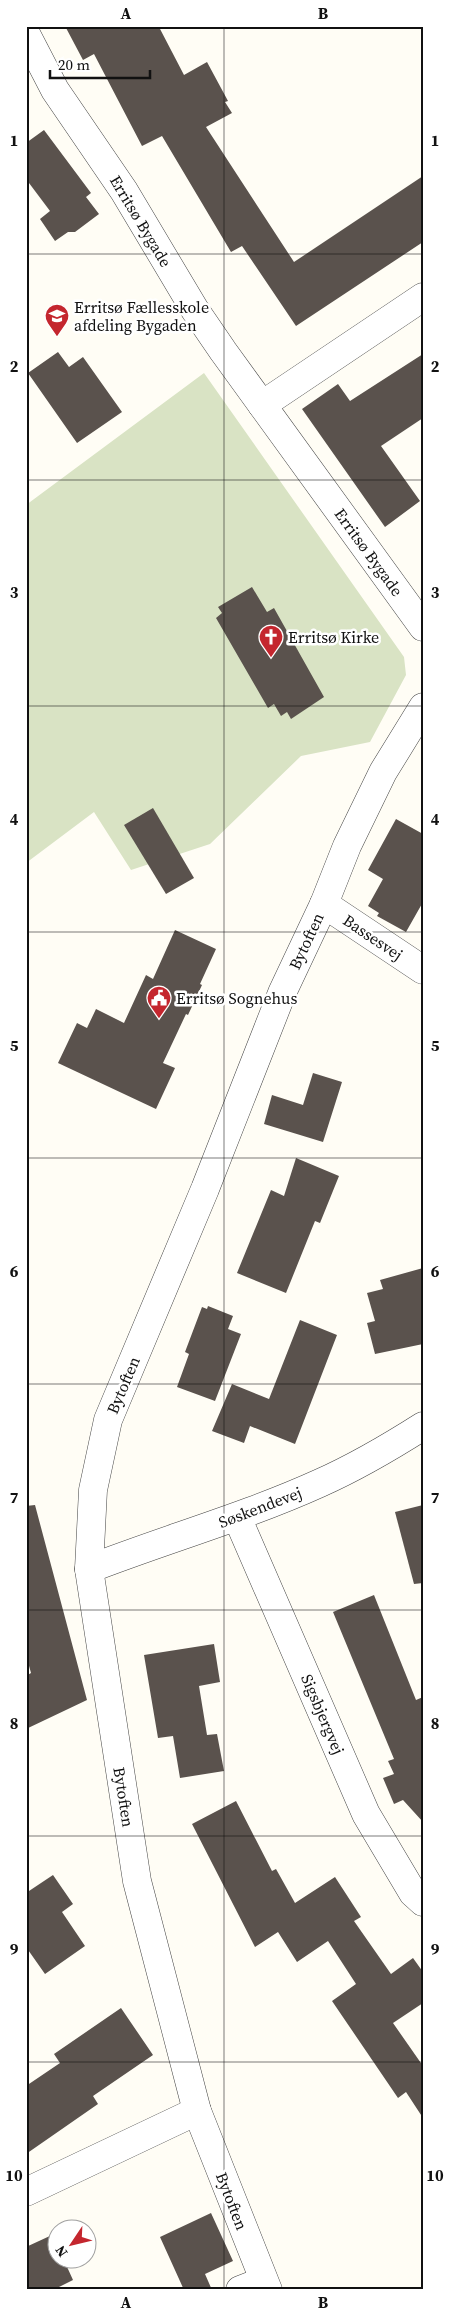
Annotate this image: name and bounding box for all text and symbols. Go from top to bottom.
text: A [121,2,132,24]
text: B [318,2,329,24]
scale bar [50,48,150,80]
text: 20 m [58,54,90,75]
text: 1 [10,129,18,151]
text: 1 [431,129,439,151]
street label: Erritsø Bygade [105,171,177,271]
place label: Erritsø Fællesskole afdeling Bygaden [74,296,209,336]
school or university icon: Erritsø Fællesskole afdeling Bygaden [44,303,70,337]
text: 2 [10,355,19,377]
text: 2 [431,355,440,377]
street label: Erritsø Bygade [330,504,408,600]
text: 3 [10,581,19,603]
text: 3 [431,581,440,603]
church icon: Erritsø Kirke [258,624,284,658]
place label: Erritsø Kirke [288,626,379,648]
text: 4 [10,808,19,830]
text: 4 [431,808,440,830]
street label: Bytoften [283,909,329,973]
street label: Bassesvej [339,909,407,965]
public building icon: Erritsø Sognehus [146,985,172,1019]
place label: Erritsø Sognehus [176,987,297,1009]
text: 5 [10,1034,19,1056]
text: 5 [431,1034,440,1056]
text: 6 [10,1260,19,1282]
text: 6 [431,1260,440,1282]
street label: Bytoften [101,1353,145,1417]
street label: Søskendevej [215,1481,305,1533]
text: 7 [10,1486,19,1508]
text: 7 [431,1486,440,1508]
street label: Sigsbjergvej [296,1670,350,1758]
text: 8 [10,1712,18,1734]
text: 8 [431,1712,439,1734]
street label: Bytoften [108,1765,140,1829]
text: 9 [10,1938,19,1960]
text: 9 [431,1938,440,1960]
text: 10 [5,2164,23,2186]
text: 10 [426,2164,444,2186]
street label: Bytoften [211,2169,253,2233]
north arrow [48,2218,98,2268]
text: N [50,2242,72,2261]
text: A [121,2291,132,2313]
text: B [318,2291,329,2313]

